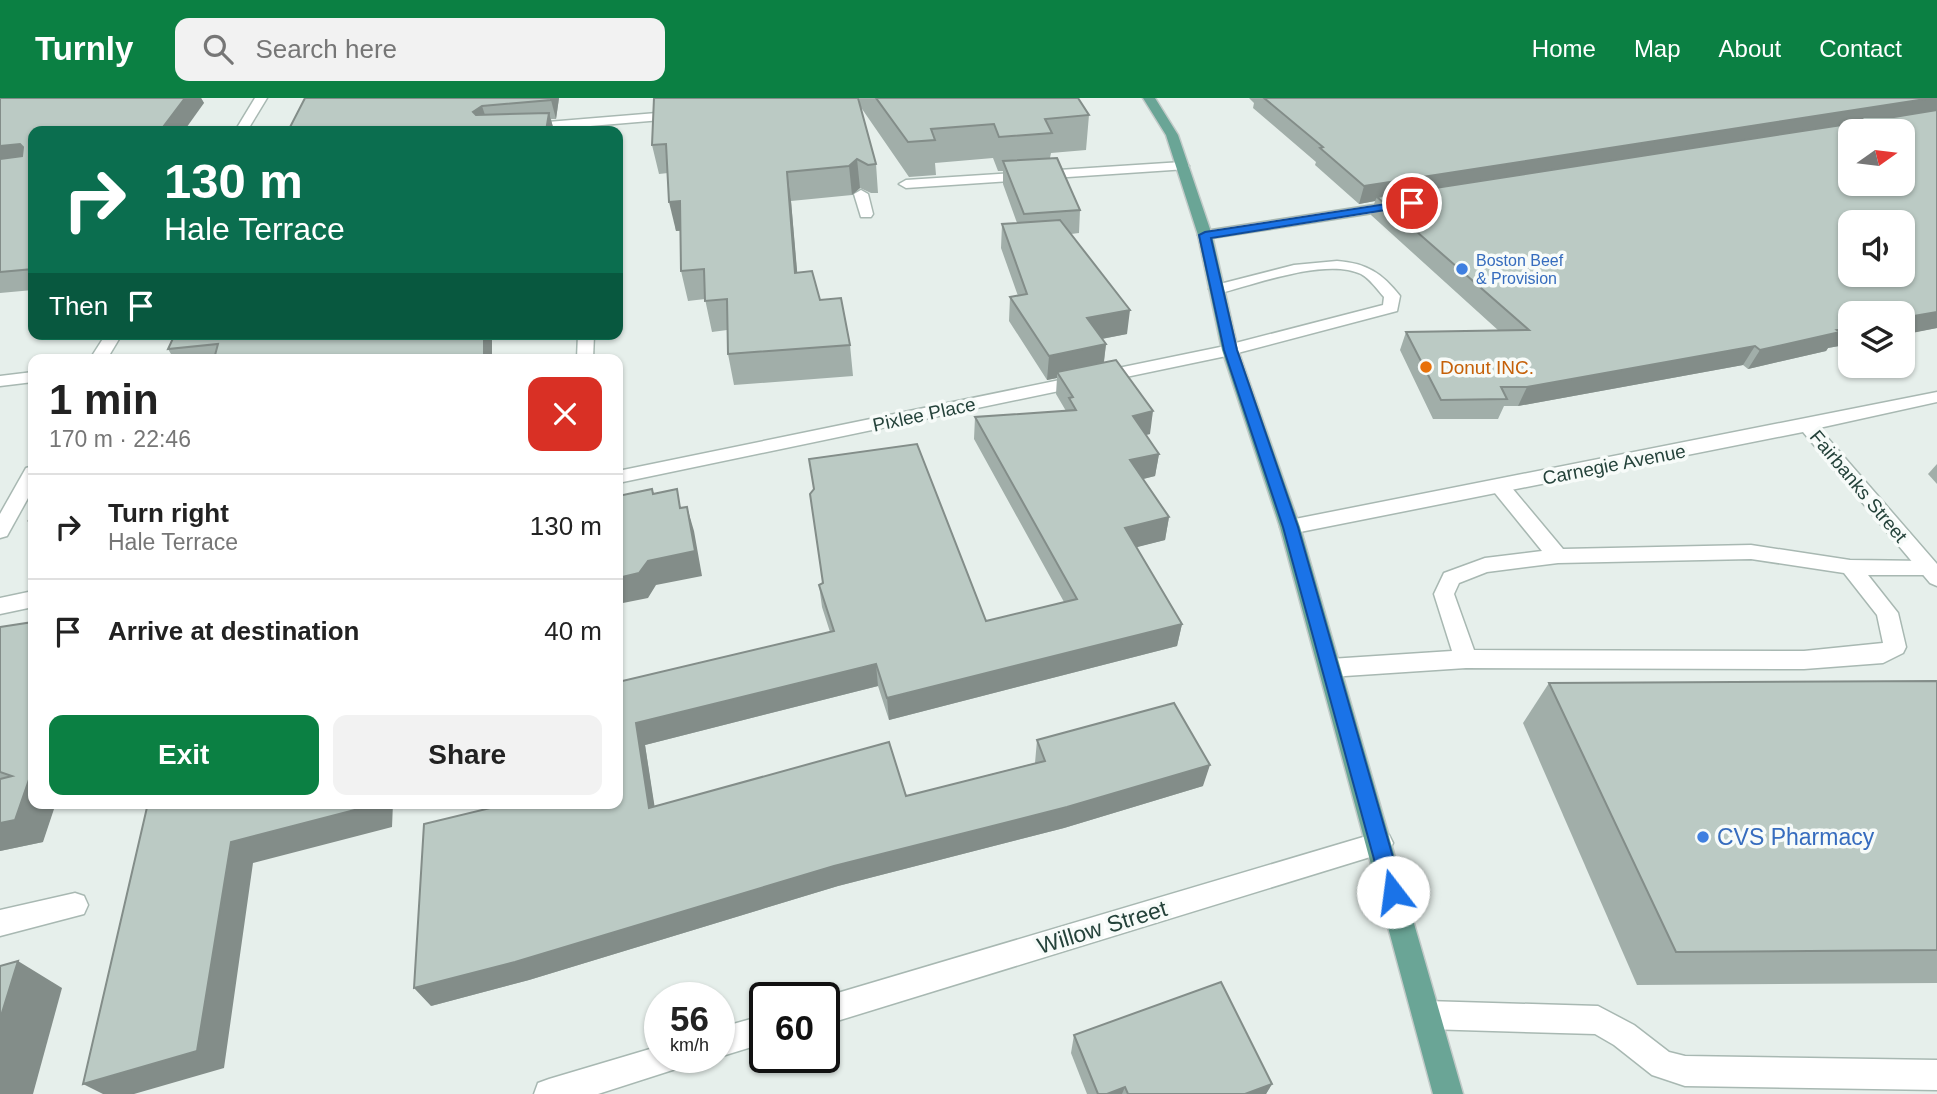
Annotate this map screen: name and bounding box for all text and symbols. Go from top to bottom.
search box [175,18,665,81]
text: Turnly [35,30,133,67]
icon: search [199,30,237,68]
text: Search here [255,34,397,64]
text: Home [1532,35,1596,62]
text: Map [1634,35,1681,62]
text: About [1719,35,1781,62]
text: Contact [1819,35,1902,62]
north arrow [1838,119,1914,196]
map controls [1838,119,1915,378]
icon: right [49,154,140,245]
text: 130 m [164,154,303,208]
pin [1382,173,1442,233]
icon: arrive [1393,184,1431,222]
button: sound [1838,210,1915,287]
text: Hale Terrace [164,211,345,247]
place label: Boston Beef & Provision [1476,252,1564,287]
marker: Boston Beef & Provision [1454,261,1470,277]
icon: arrive [122,287,160,325]
text: Then [49,291,108,321]
button: layers [1838,301,1915,378]
place label: Donut INC. [1440,357,1534,378]
marker: Donut INC. [1418,359,1434,375]
text: 1 min [49,376,159,423]
button: close [528,377,602,451]
street label: Pixlee Place [871,393,977,436]
text: 170 m · 22:46 [49,426,191,452]
street label: Fairbanks Street [1806,426,1912,547]
street label: Carnegie Avenue [1541,440,1687,489]
text: Turn right [108,498,229,528]
icon: right [49,508,87,546]
text: 130 m [530,511,602,541]
text: Hale Terrace [108,529,238,555]
icon: arrive [49,613,87,651]
text: Arrive at destination [108,616,359,646]
text: 40 m [544,616,602,646]
button: Exit [49,715,319,795]
button: Share [333,715,602,795]
place label: CVS Pharmacy [1717,824,1875,850]
marker: CVS Pharmacy [1695,829,1711,845]
position arrow [1356,855,1430,929]
street label: Willow Street [1034,895,1171,959]
speed limit sign: 60 [749,982,840,1073]
text: 56 [670,999,709,1038]
text: km/h [670,1035,709,1055]

